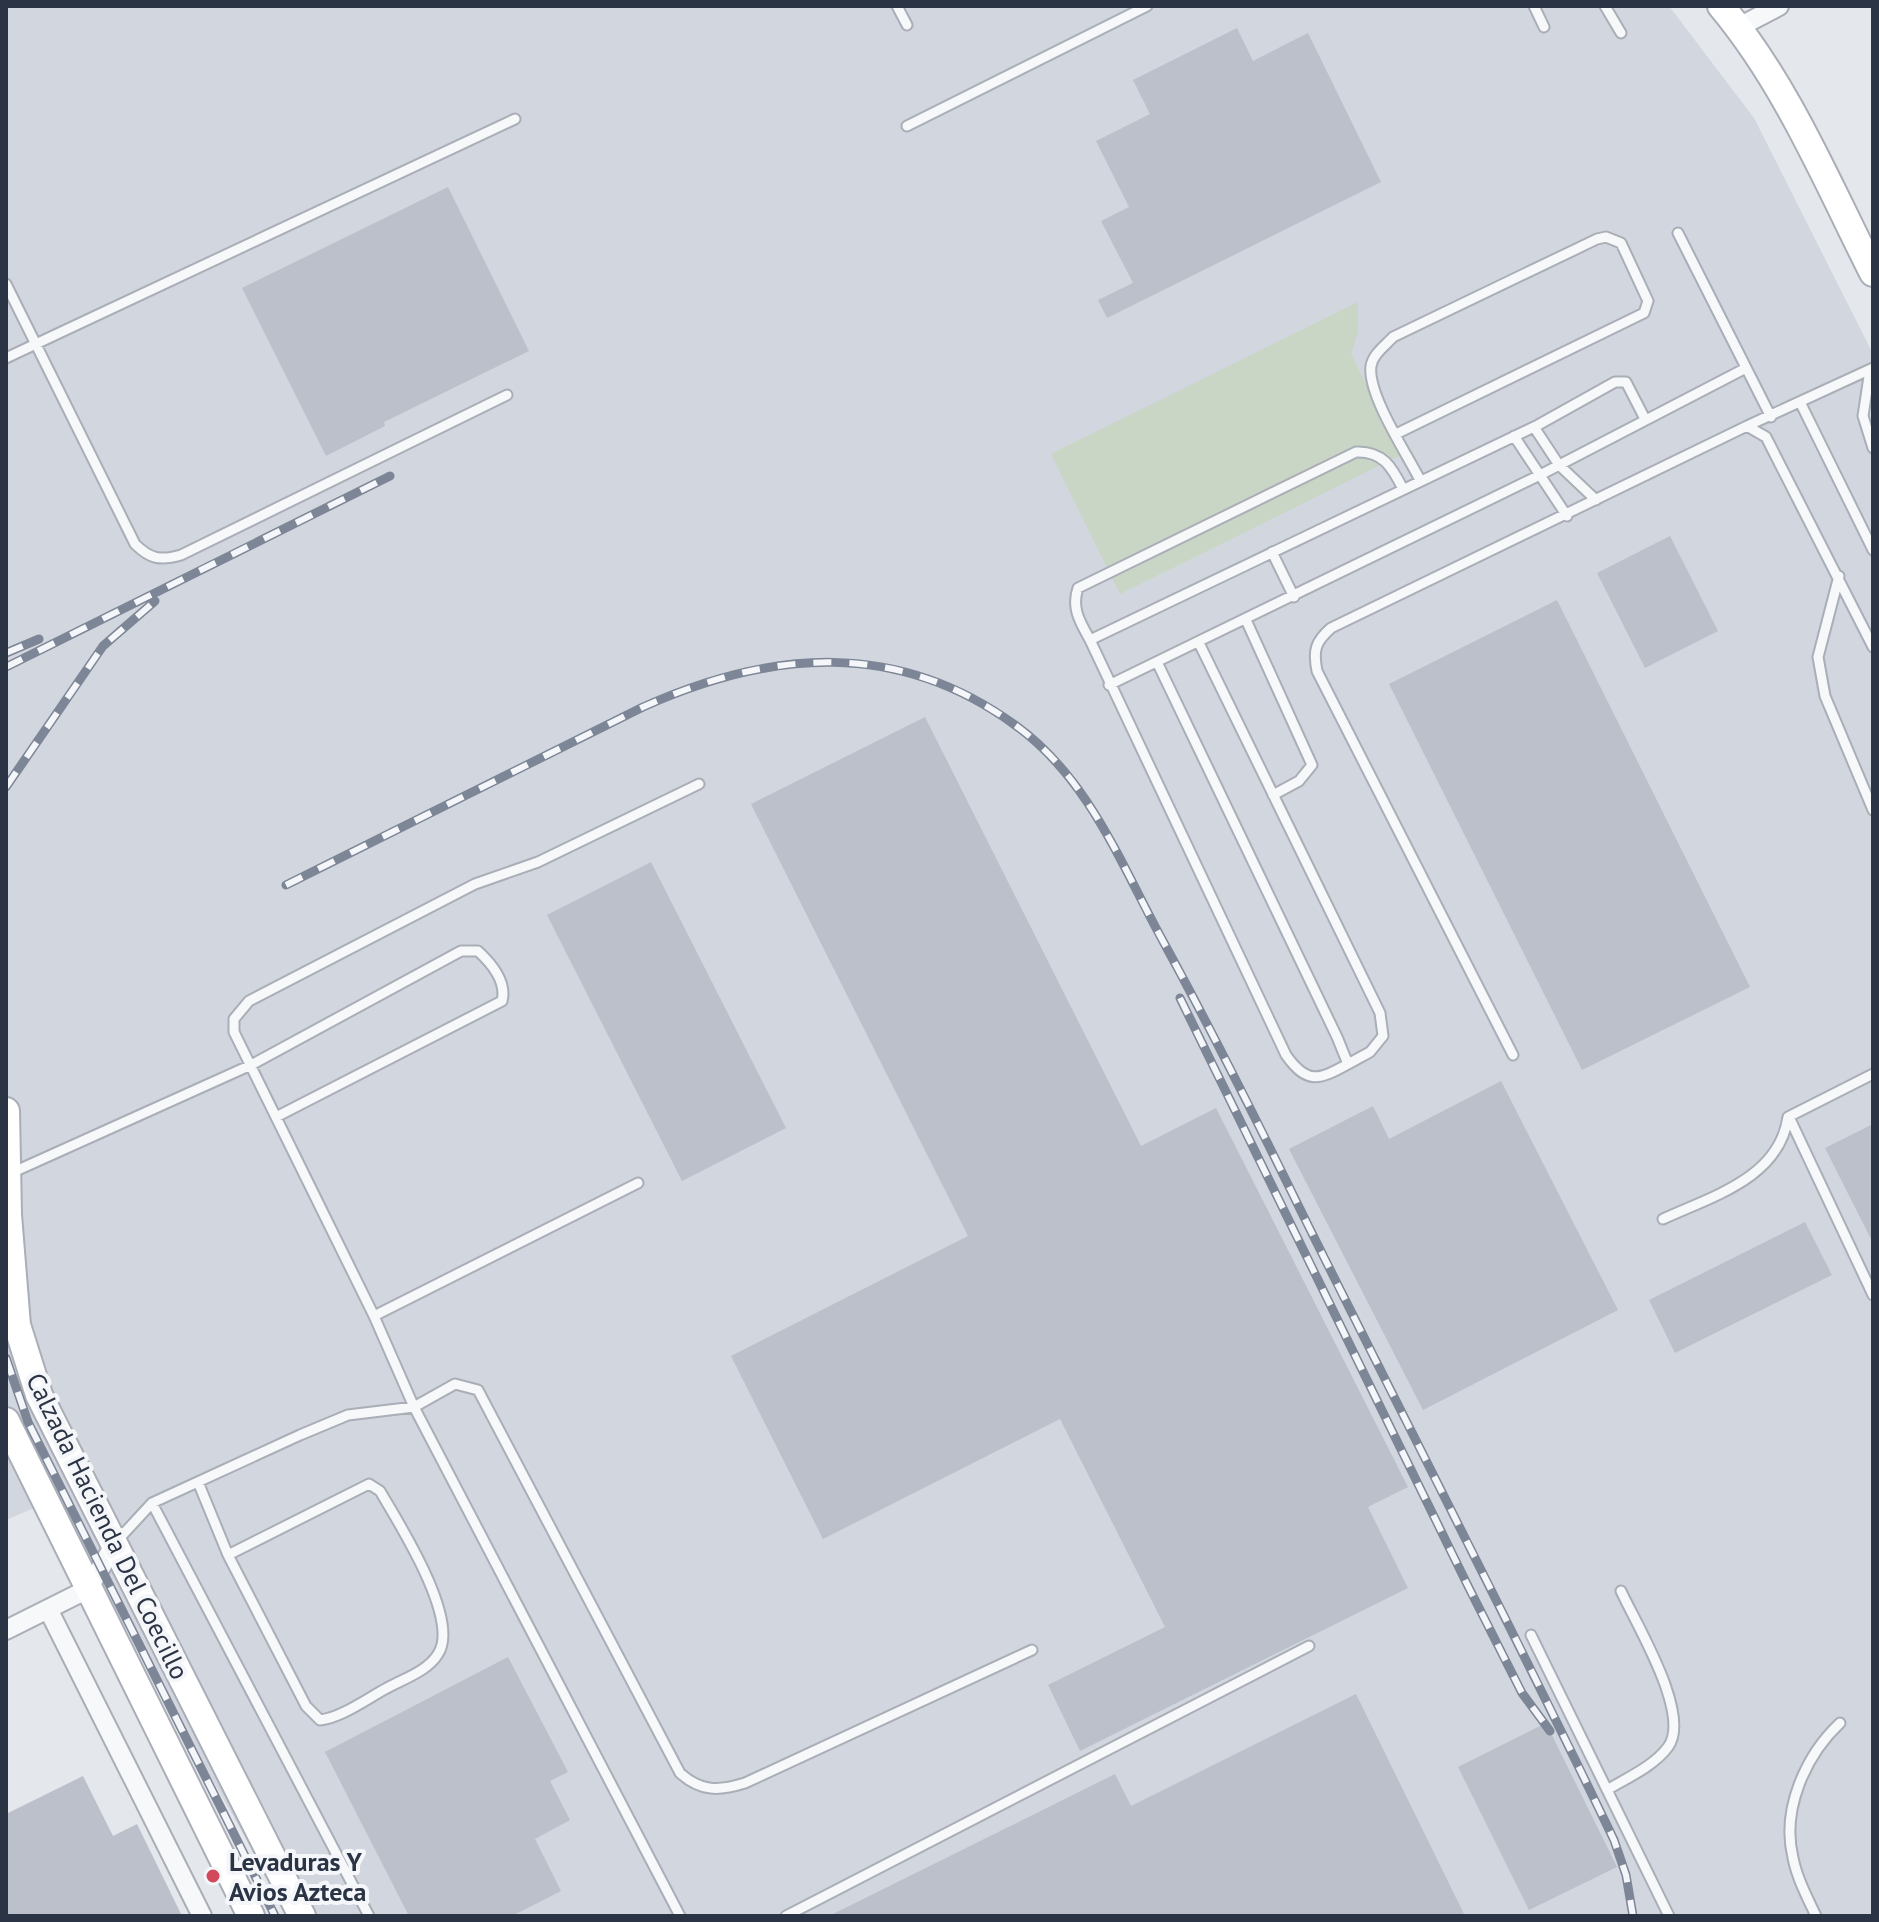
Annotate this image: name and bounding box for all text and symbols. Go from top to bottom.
street label: Calzada Hacienda Del Coecillo [19,1367,197,1685]
place label: Levaduras Y Avios Azteca [229,1845,366,1908]
marker: Levaduras Y Avios Azteca [204,1867,222,1885]

